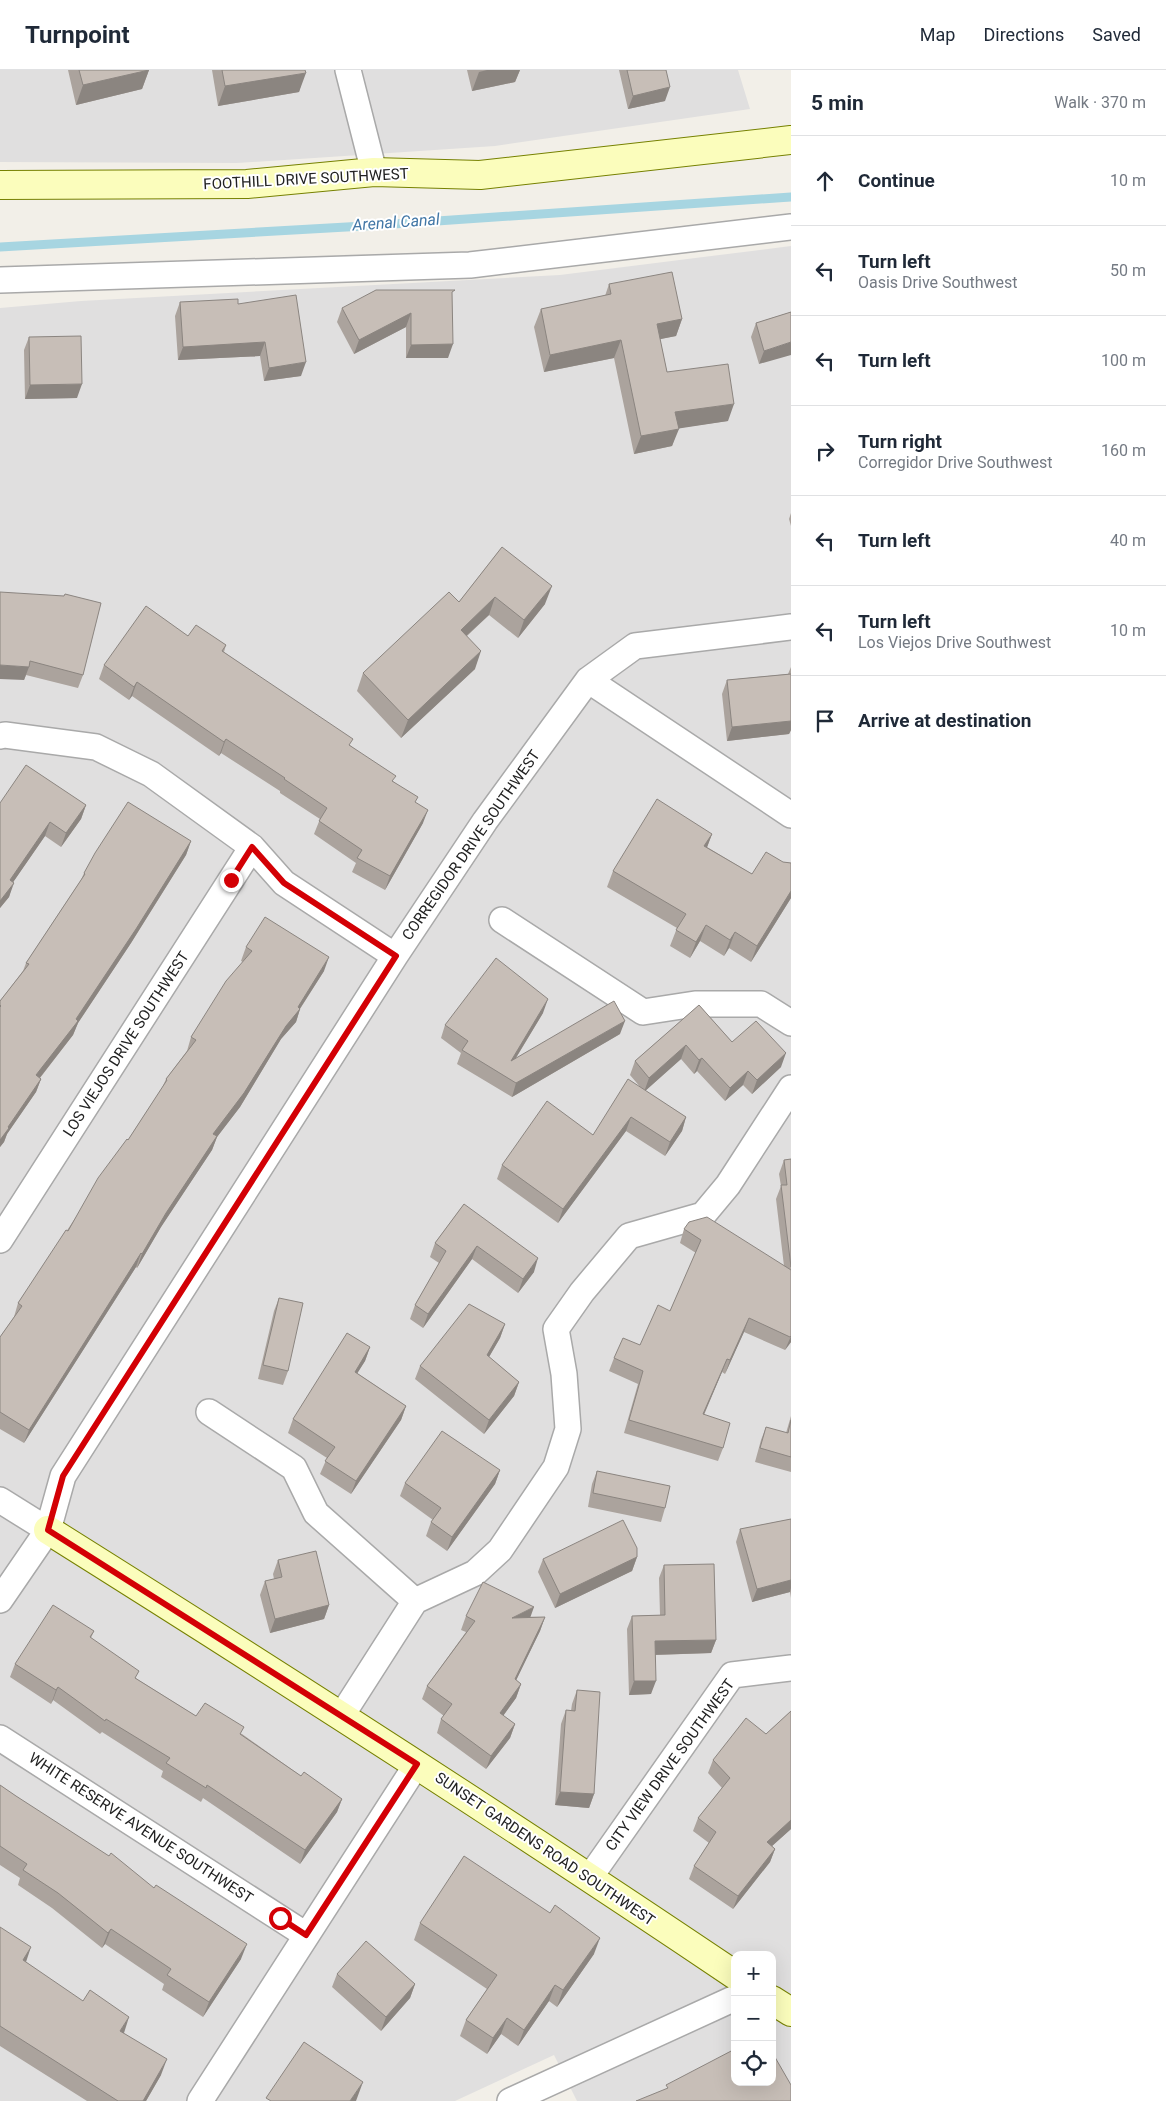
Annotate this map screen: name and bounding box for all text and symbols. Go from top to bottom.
text: Turnpoint [25,21,130,49]
text: Map [920,24,955,45]
text: Directions [983,24,1064,45]
text: Saved [1092,24,1141,45]
text: 5 min [811,91,864,115]
text: Walk · 370 m [1054,93,1146,112]
street label: FOOTHILL DRIVE SOUTHWEST [203,165,409,193]
icon: ahead [811,167,839,195]
text: Continue [858,169,935,192]
text: 10 m [1110,171,1146,190]
water label: Arenal Canal [351,209,441,235]
text: Turn left [858,250,931,273]
icon: left [811,257,839,285]
text: 50 m [1110,261,1146,280]
text: Oasis Drive Southwest [858,273,1018,292]
icon: left [811,347,839,375]
text: Turn left [858,349,931,372]
text: 100 m [1101,351,1146,370]
text: Turn right [858,430,942,453]
icon: right [811,437,839,465]
text: 160 m [1101,441,1146,460]
text: Corregidor Drive Southwest [858,453,1053,472]
icon: left [811,527,839,555]
text: Turn left [858,529,931,552]
text: 40 m [1110,531,1146,550]
text: Turn left [858,610,931,633]
icon: left [811,617,839,645]
text: 10 m [1110,621,1146,640]
text: Los Viejos Drive Southwest [858,633,1051,652]
icon: arrive [811,707,839,735]
text: Arrive at destination [858,709,1031,732]
street label: CORREGIDOR DRIVE SOUTHWEST [398,747,544,943]
route end [220,869,243,892]
street label: LOS VIEJOS DRIVE SOUTHWEST [59,948,193,1140]
street label: CITY VIEW DRIVE SOUTHWEST [602,1676,738,1854]
street label: WHITE RESERVE AVENUE SOUTHWEST [26,1749,256,1907]
street label: SUNSET GARDENS ROAD SOUTHWEST [432,1768,658,1930]
route start [269,1907,292,1930]
map controls [731,1951,776,2086]
button: + [731,1951,776,1996]
button: − [731,1996,776,2041]
button: locate [731,2041,776,2086]

